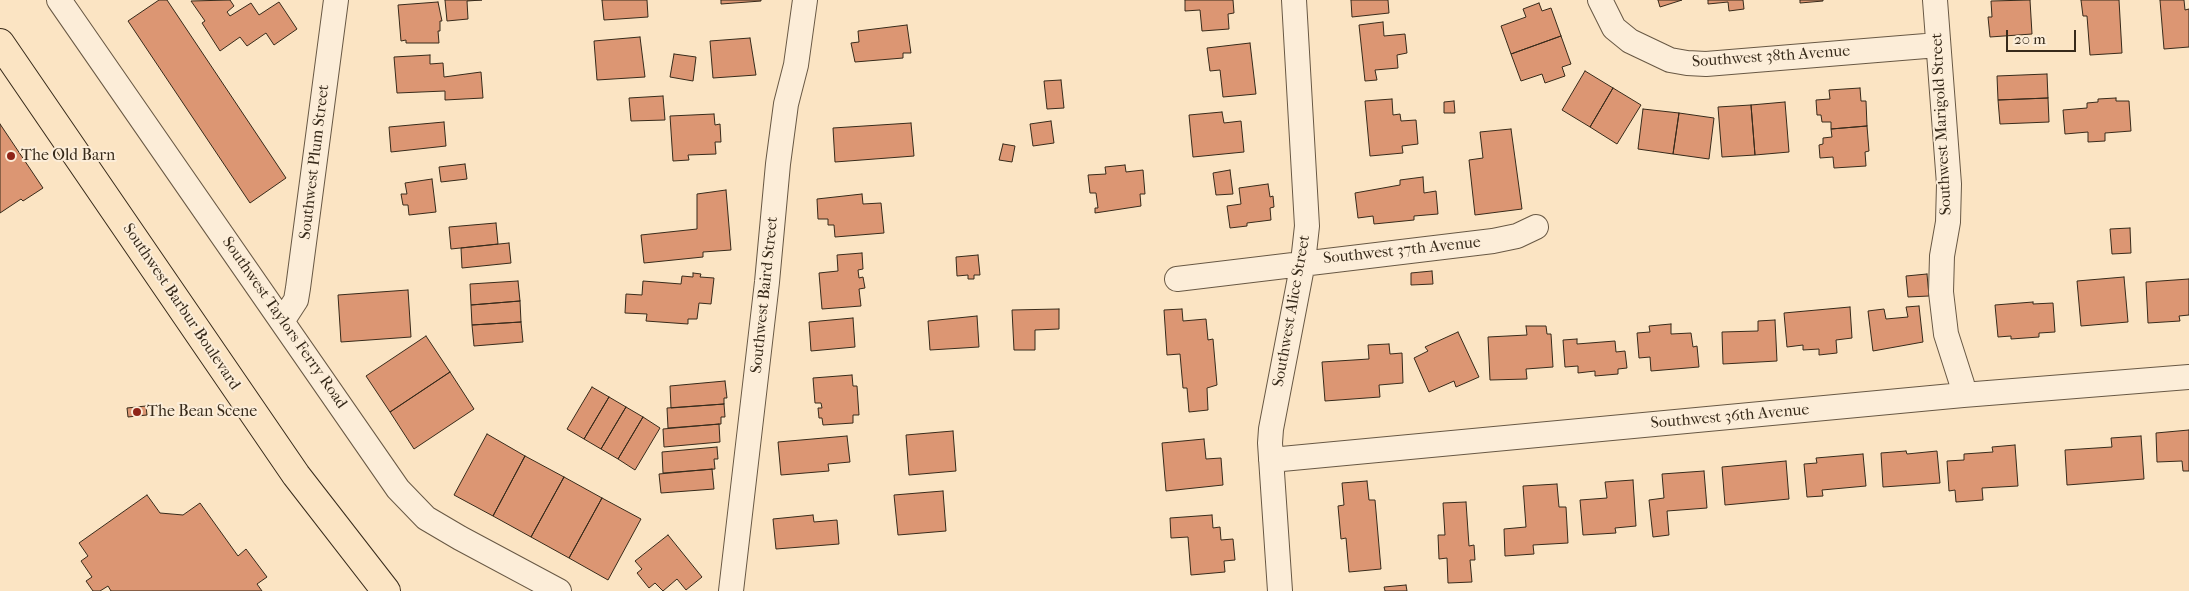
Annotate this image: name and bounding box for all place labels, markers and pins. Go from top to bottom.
place label: The Old Barn [21,146,115,166]
marker: The Old Barn [5,150,17,162]
place label: The Bean Scene [147,402,257,422]
marker: The Bean Scene [131,406,143,418]

